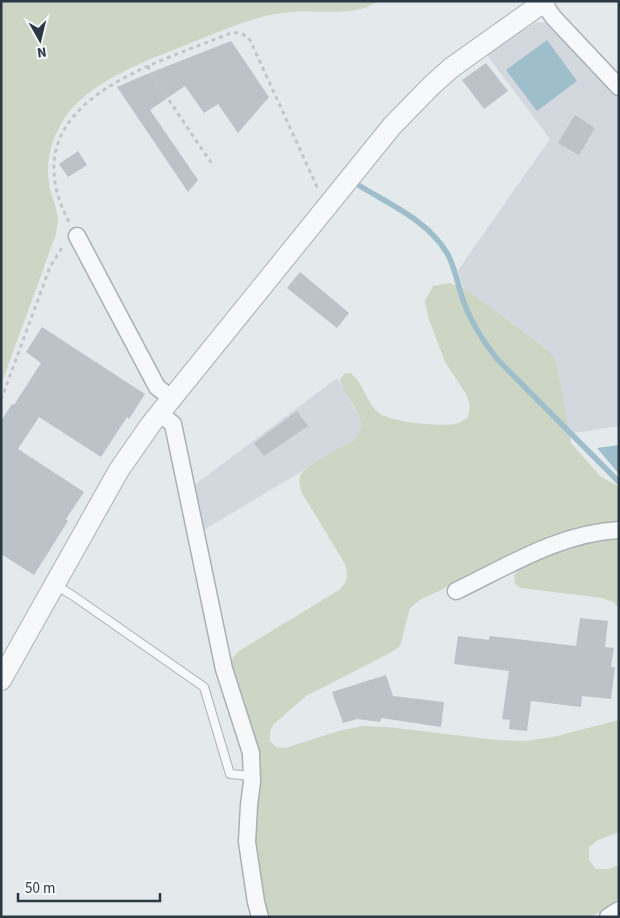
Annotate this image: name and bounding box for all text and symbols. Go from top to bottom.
north arrow [15,15,65,65]
text: N [36,41,48,62]
scale bar [18,870,160,902]
text: 50 m [25,878,55,899]

